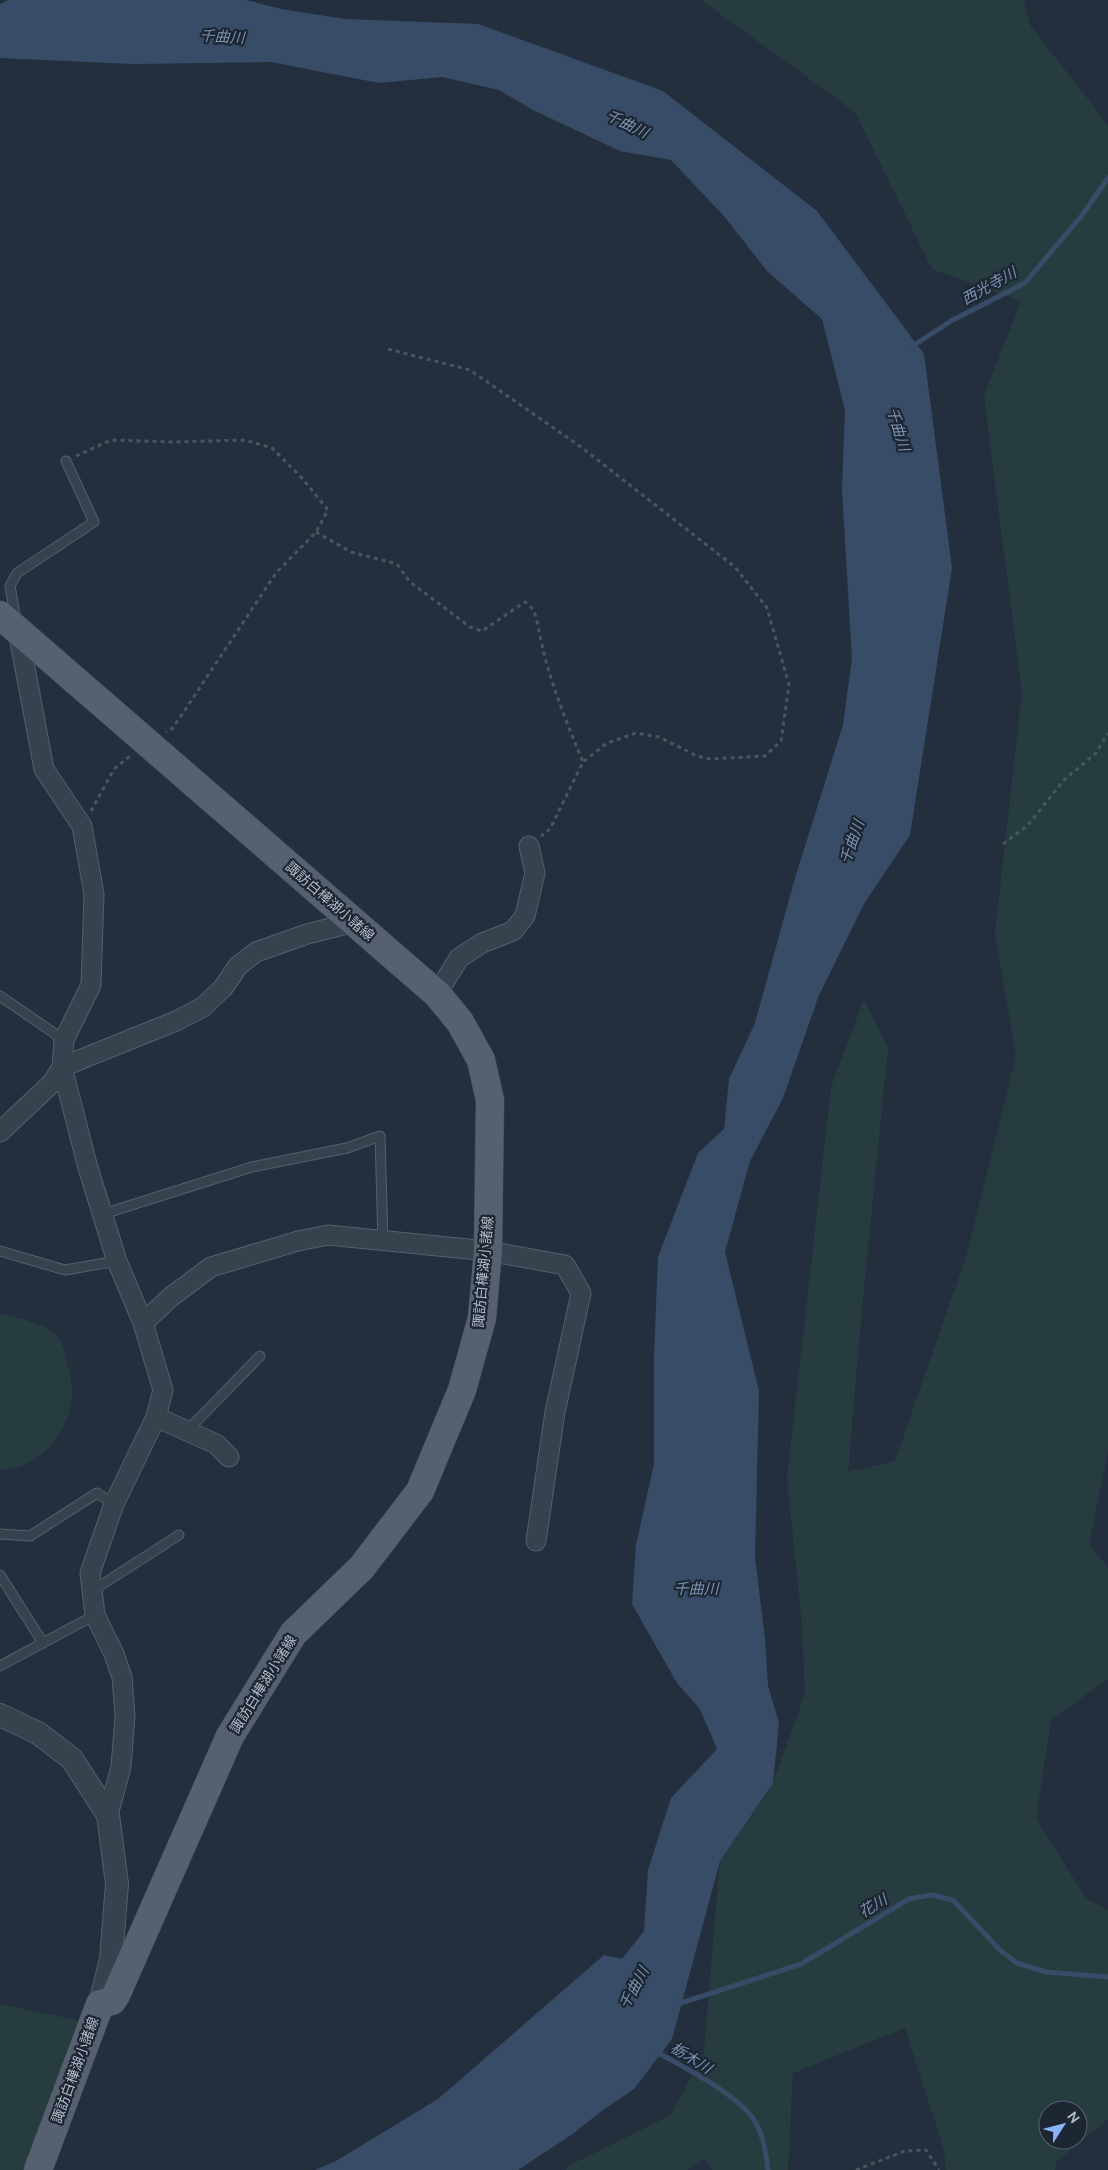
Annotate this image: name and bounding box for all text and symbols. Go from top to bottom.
water label: 千曲川 [199,27,247,46]
water label: 千曲川 [603,106,653,142]
water label: 西光寺川 [958,263,1021,308]
water label: 千曲川 [884,405,914,455]
water label: 千曲川 [836,816,868,866]
street label: 諏訪白樺湖小諸線 [282,858,378,944]
street label: 諏訪白樺湖小諸線 [470,1216,496,1328]
water label: 千曲川 [673,1580,720,1597]
street label: 諏訪白樺湖小諸線 [227,1632,299,1736]
water label: 花川 [856,1890,892,1921]
water label: 千曲川 [615,1962,653,2012]
street label: 諏訪白樺湖小諸線 [48,2015,102,2125]
water label: 栃木川 [668,2038,717,2078]
north arrow [1038,2100,1088,2150]
text: N [1064,2108,1083,2126]

